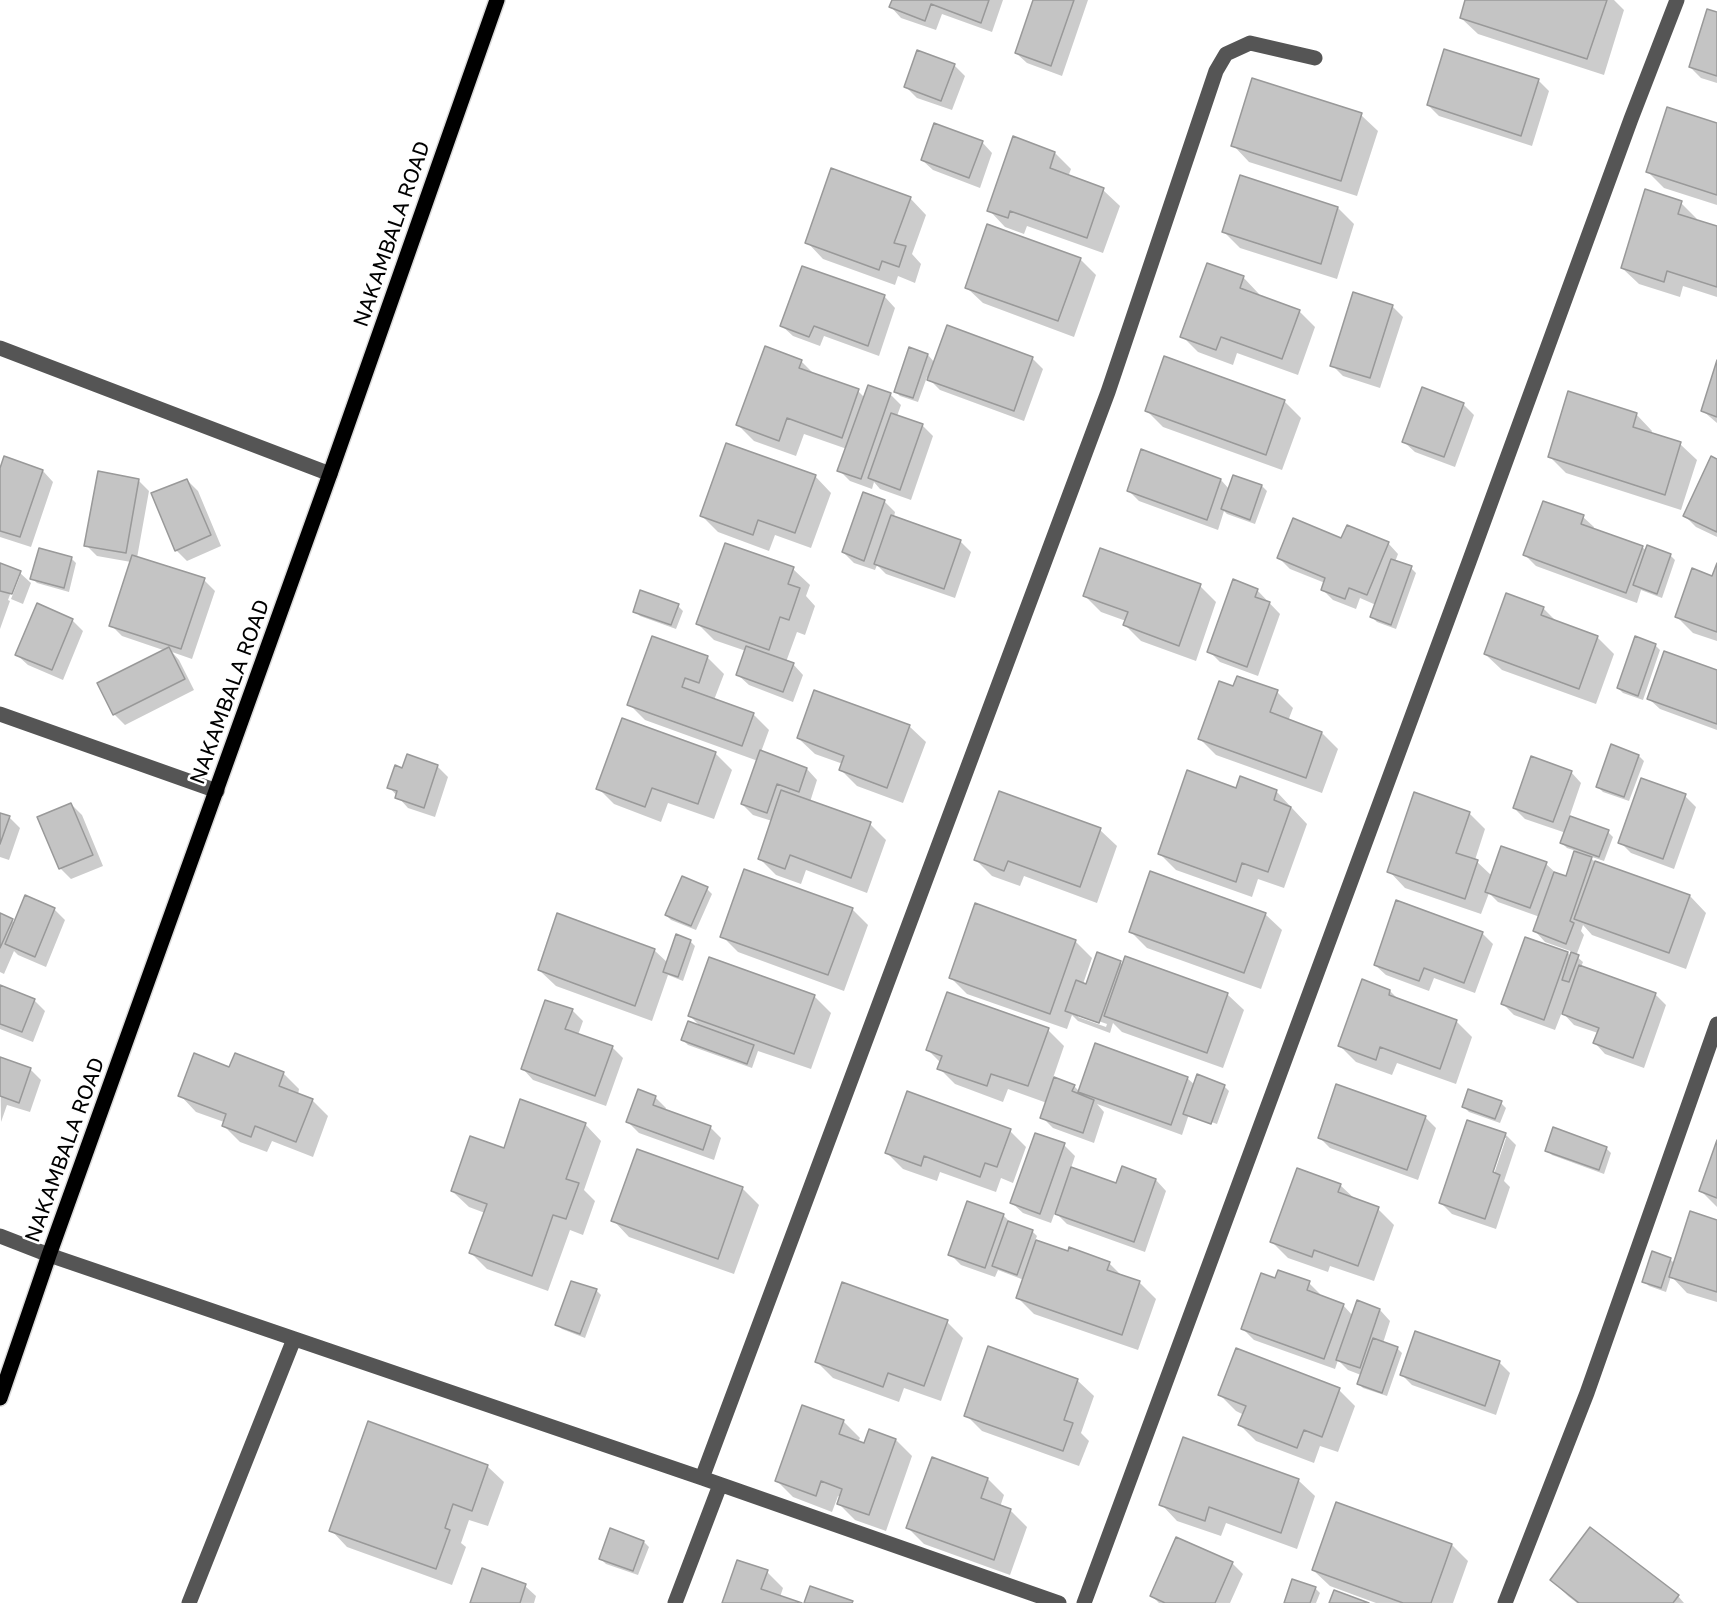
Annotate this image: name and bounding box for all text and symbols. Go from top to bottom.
street label: NAKAMBALA ROAD [348,138,436,330]
street label: NAKAMBALA ROAD [185,596,275,788]
street label: NAKAMBALA ROAD [20,1054,110,1246]

